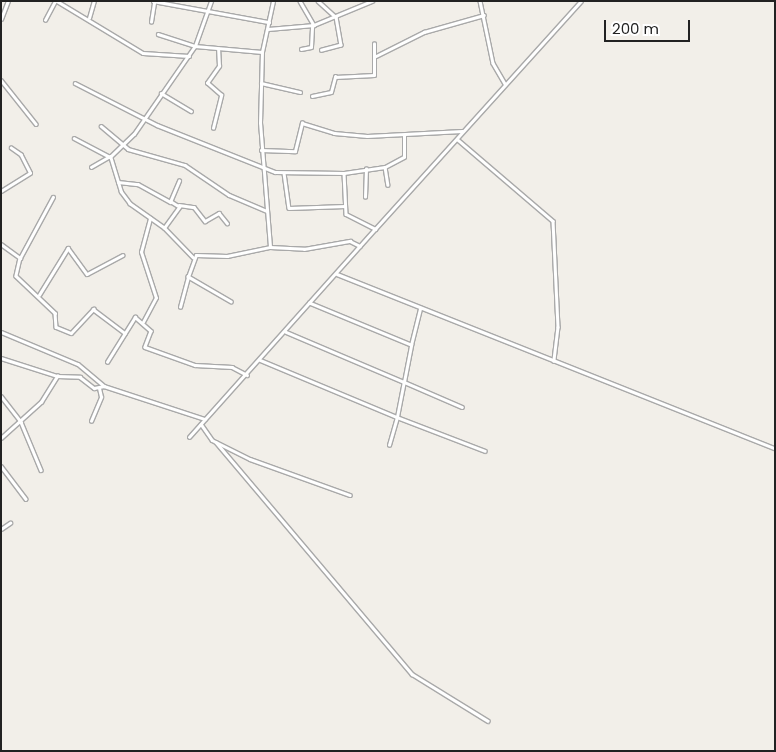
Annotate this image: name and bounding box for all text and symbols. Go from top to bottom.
scale bar [606,10,692,42]
text: 200 m [612,18,659,39]

